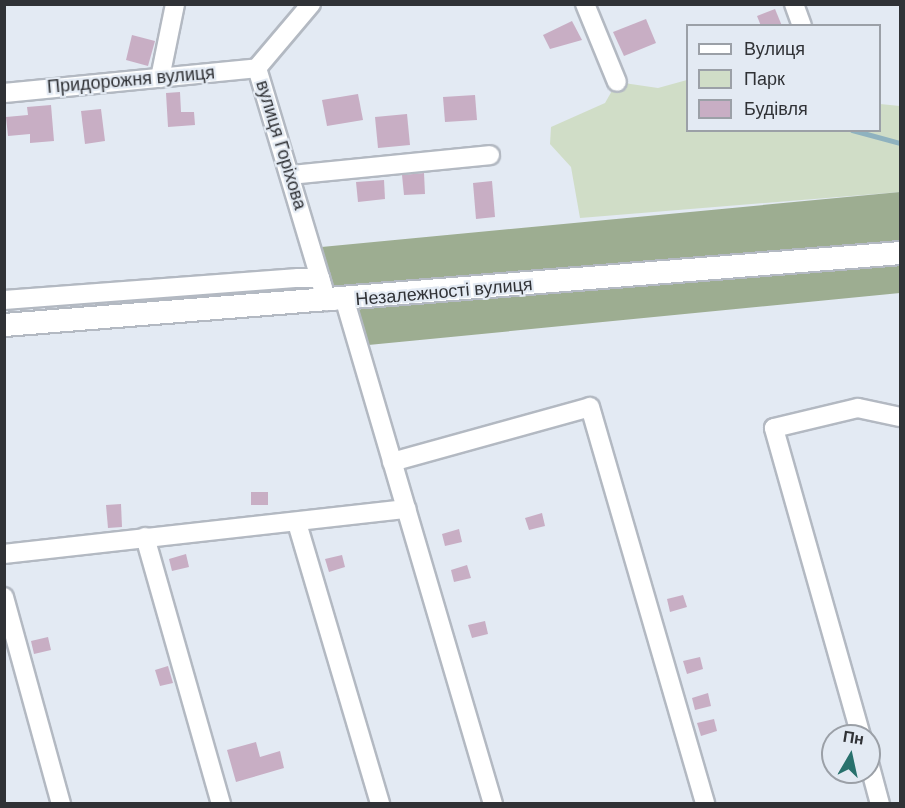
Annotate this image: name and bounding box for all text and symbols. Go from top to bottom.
legend [686,24,881,132]
text: Вулиця [744,37,805,61]
street label: Придорожня вулиця [46,62,216,98]
text: Парк [744,67,785,91]
street label: вулиця Горіхова [251,78,311,212]
text: Будівля [744,97,808,121]
street label: Незалежності вулиця [355,274,533,310]
north arrow [821,724,881,784]
text: Пн [841,726,866,750]

